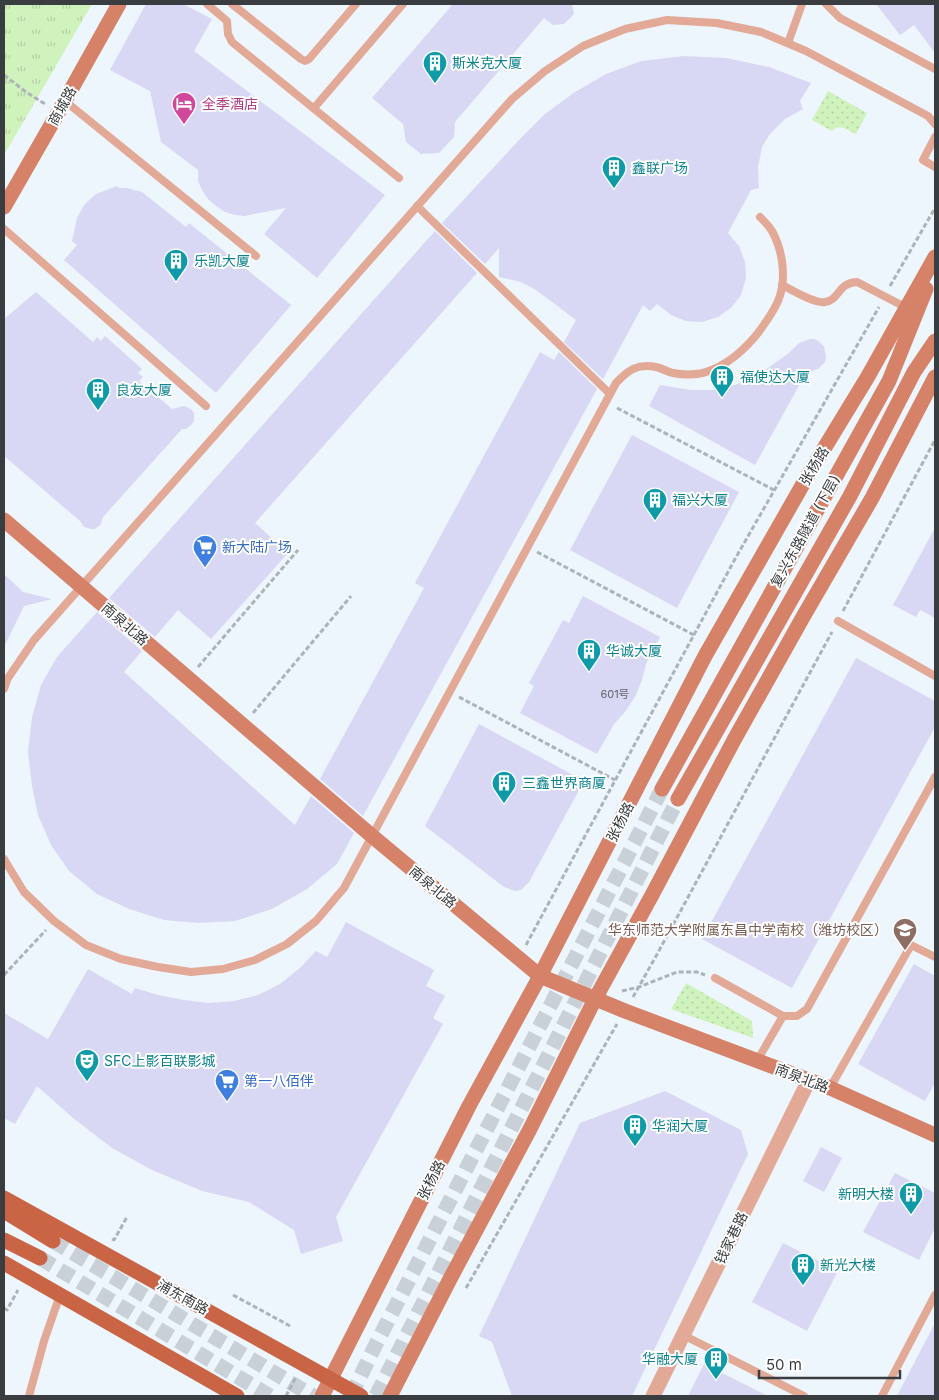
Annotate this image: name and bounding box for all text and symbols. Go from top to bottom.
building icon: 斯米克大厦 [422,50,448,84]
place label: 斯米克大厦 [452,54,522,71]
street label: 商城路 [44,83,79,128]
hotel icon: 全季酒店 [171,91,197,125]
place label: 全季酒店 [202,95,258,112]
building icon: 鑫联广场 [601,155,627,189]
place label: 鑫联广场 [632,159,688,176]
building icon: 乐凯大厦 [163,248,189,282]
place label: 乐凯大厦 [194,252,250,269]
building icon: 福使达大厦 [709,364,735,398]
place label: 福使达大厦 [740,368,810,385]
building icon: 良友大厦 [85,377,111,411]
place label: 良友大厦 [116,381,172,398]
street label: 张杨路 [795,443,832,488]
street label: 复兴东路隧道 (下层) [767,471,843,590]
building icon: 福兴大厦 [642,487,668,521]
place label: 福兴大厦 [672,491,728,508]
supermarket icon: 新大陆广场 [192,534,218,568]
place label: 新大陆广场 [222,538,292,555]
street label: 南泉北路 [99,599,152,648]
building icon: 华诚大厦 [576,638,602,672]
place label: 华诚大厦 [606,642,662,659]
house number: 601号 [600,687,630,701]
building icon: 三鑫世界商厦 [491,770,517,804]
place label: 三鑫世界商厦 [522,774,606,791]
street label: 张杨路 [602,799,637,844]
street label: 南泉北路 [406,862,460,911]
school or university icon: 华东师范大学附属东昌中学南校（潍坊校区） [892,917,918,951]
place label: 华东师范大学附属东昌中学南校（潍坊校区） [608,921,888,938]
theatre icon: SFC上影百联影城 [74,1048,100,1082]
place label: SFC上影百联影城 [104,1052,215,1069]
street label: 南泉北路 [773,1060,831,1096]
supermarket icon: 第一八佰伴 [214,1068,240,1102]
place label: 第一八佰伴 [244,1072,314,1089]
building icon: 华润大厦 [622,1113,648,1147]
place label: 华润大厦 [652,1117,708,1134]
street label: 张杨路 [413,1157,448,1202]
building icon: 新明大楼 [898,1181,924,1215]
place label: 新明大楼 [838,1185,894,1202]
street label: 钱家巷路 [711,1209,750,1267]
building icon: 新光大楼 [790,1252,816,1286]
place label: 新光大楼 [820,1256,876,1273]
street label: 浦东南路 [155,1276,212,1318]
building icon: 华融大厦 [703,1346,729,1380]
scale bar [759,1348,900,1380]
place label: 华融大厦 [642,1350,698,1367]
text: 50 m [766,1355,802,1374]

